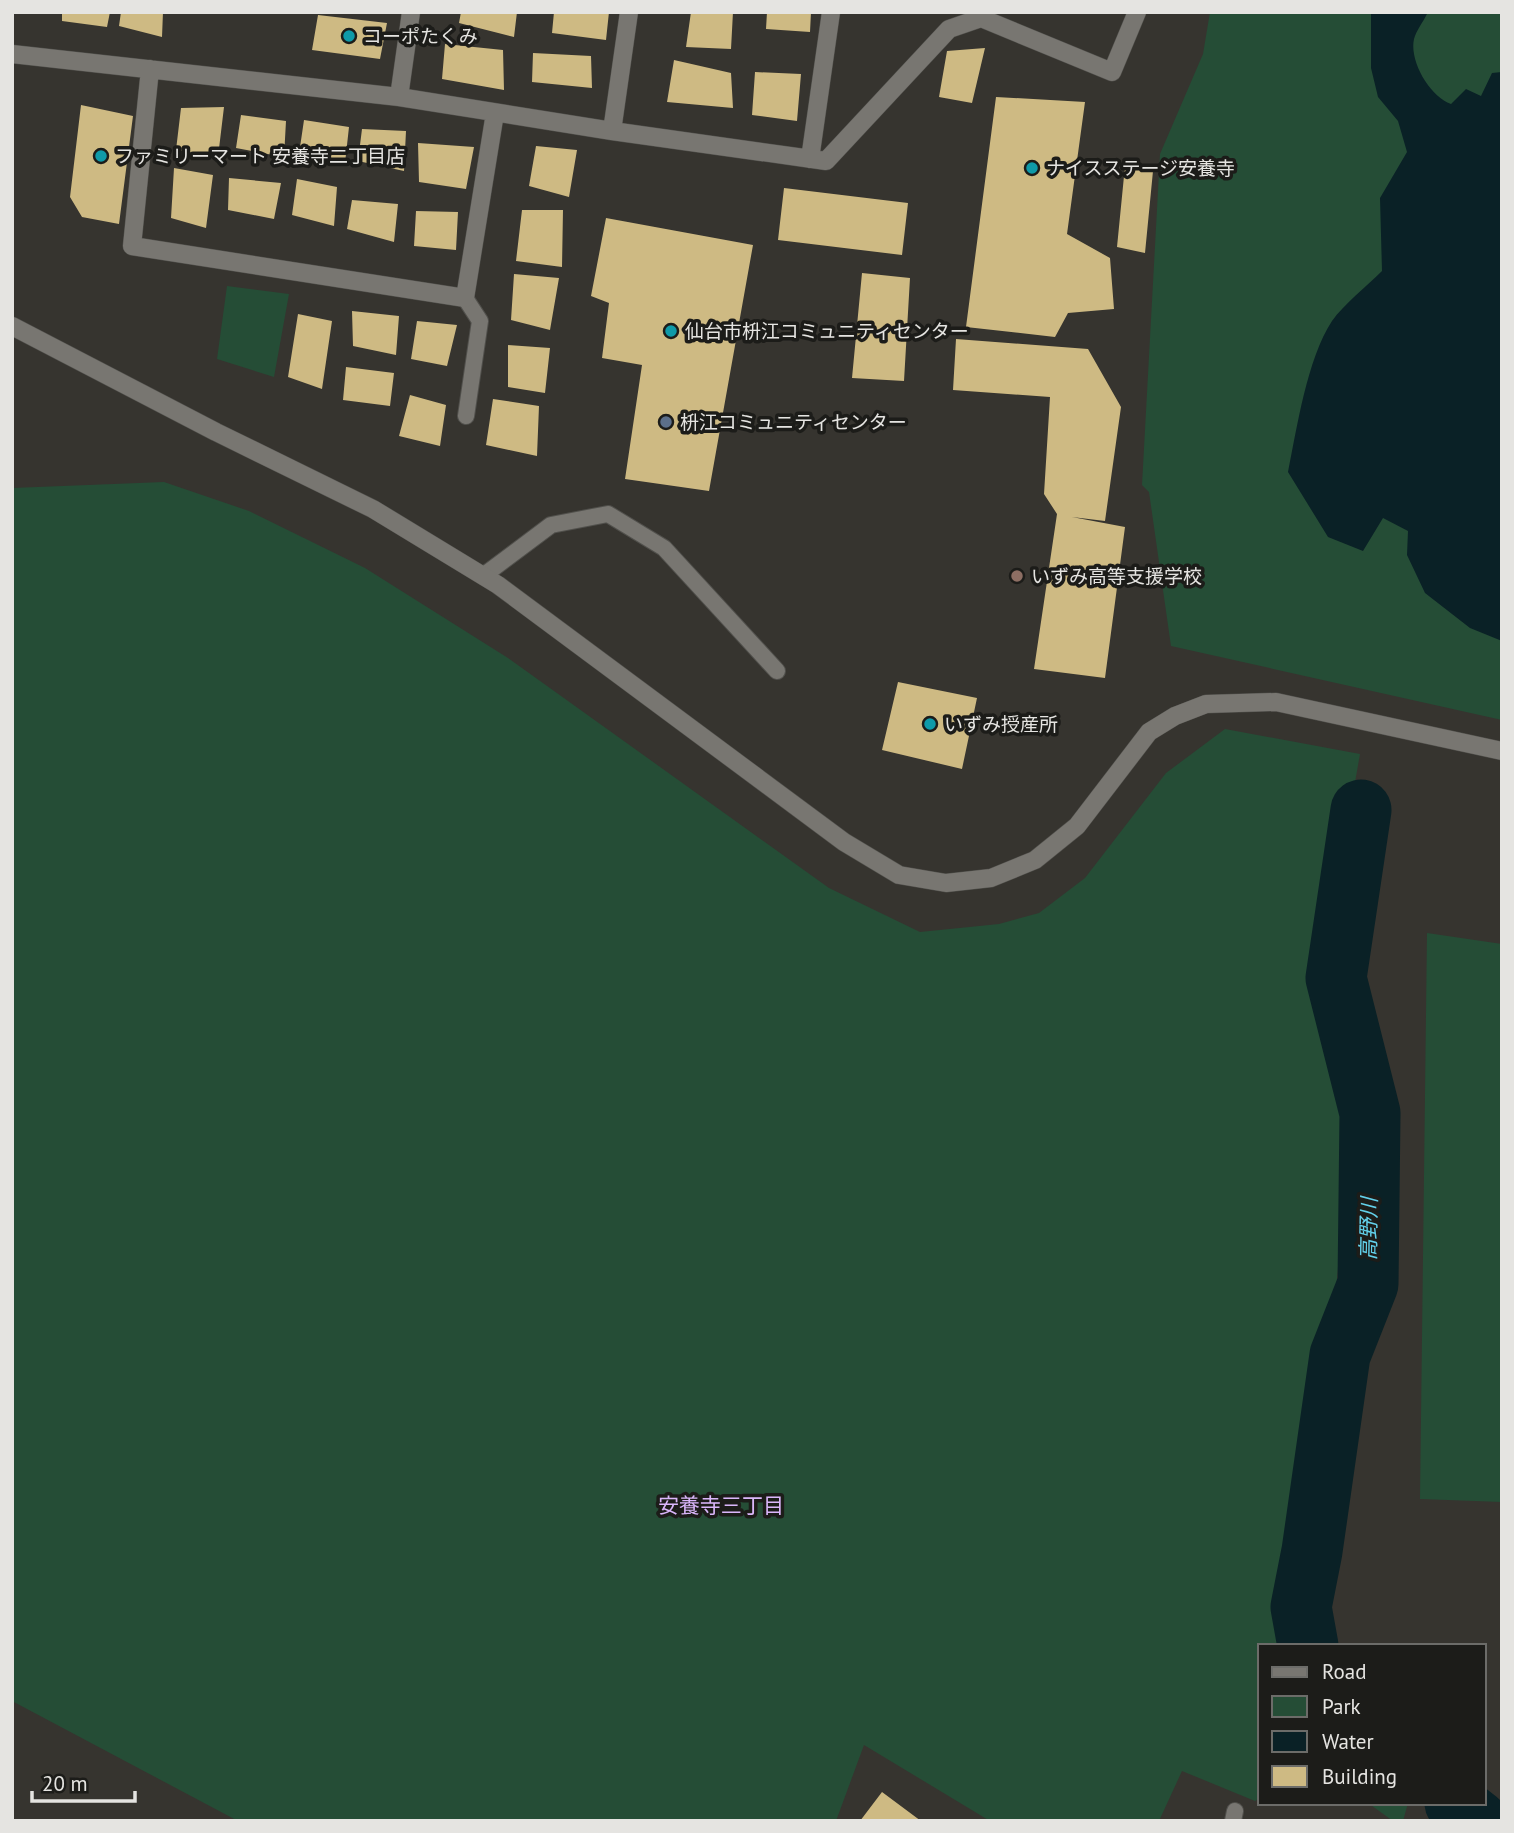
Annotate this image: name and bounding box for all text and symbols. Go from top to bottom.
place label: コーポたくみ [363,24,478,48]
marker: コーポたくみ [341,28,357,44]
place label: ファミリーマート 安養寺二丁目店 [115,144,405,168]
marker: ファミリーマート 安養寺二丁目店 [93,148,109,164]
place label: ナイスステージ安養寺 [1046,156,1235,180]
marker: ナイスステージ安養寺 [1024,160,1040,176]
place label: 仙台市枡江コミュニティセンター [685,319,969,343]
marker: 仙台市枡江コミュニティセンター [663,323,679,339]
place label: 枡江コミュニティセンター [680,410,907,434]
marker: 枡江コミュニティセンター [658,414,674,430]
place label: いずみ高等支援学校 [1031,564,1202,588]
marker: いずみ高等支援学校 [1009,568,1025,584]
place label: いずみ授産所 [944,712,1058,736]
marker: いずみ授産所 [922,716,938,732]
water label: 高野川 [1354,1195,1383,1261]
district label: 安養寺三丁目 [658,1492,784,1519]
legend [1258,1644,1486,1805]
text: Road [1322,1658,1366,1685]
text: Park [1322,1693,1361,1720]
text: Water [1322,1728,1374,1755]
scale bar [32,1759,135,1803]
text: Building [1322,1763,1397,1790]
text: 20 m [42,1770,88,1797]

